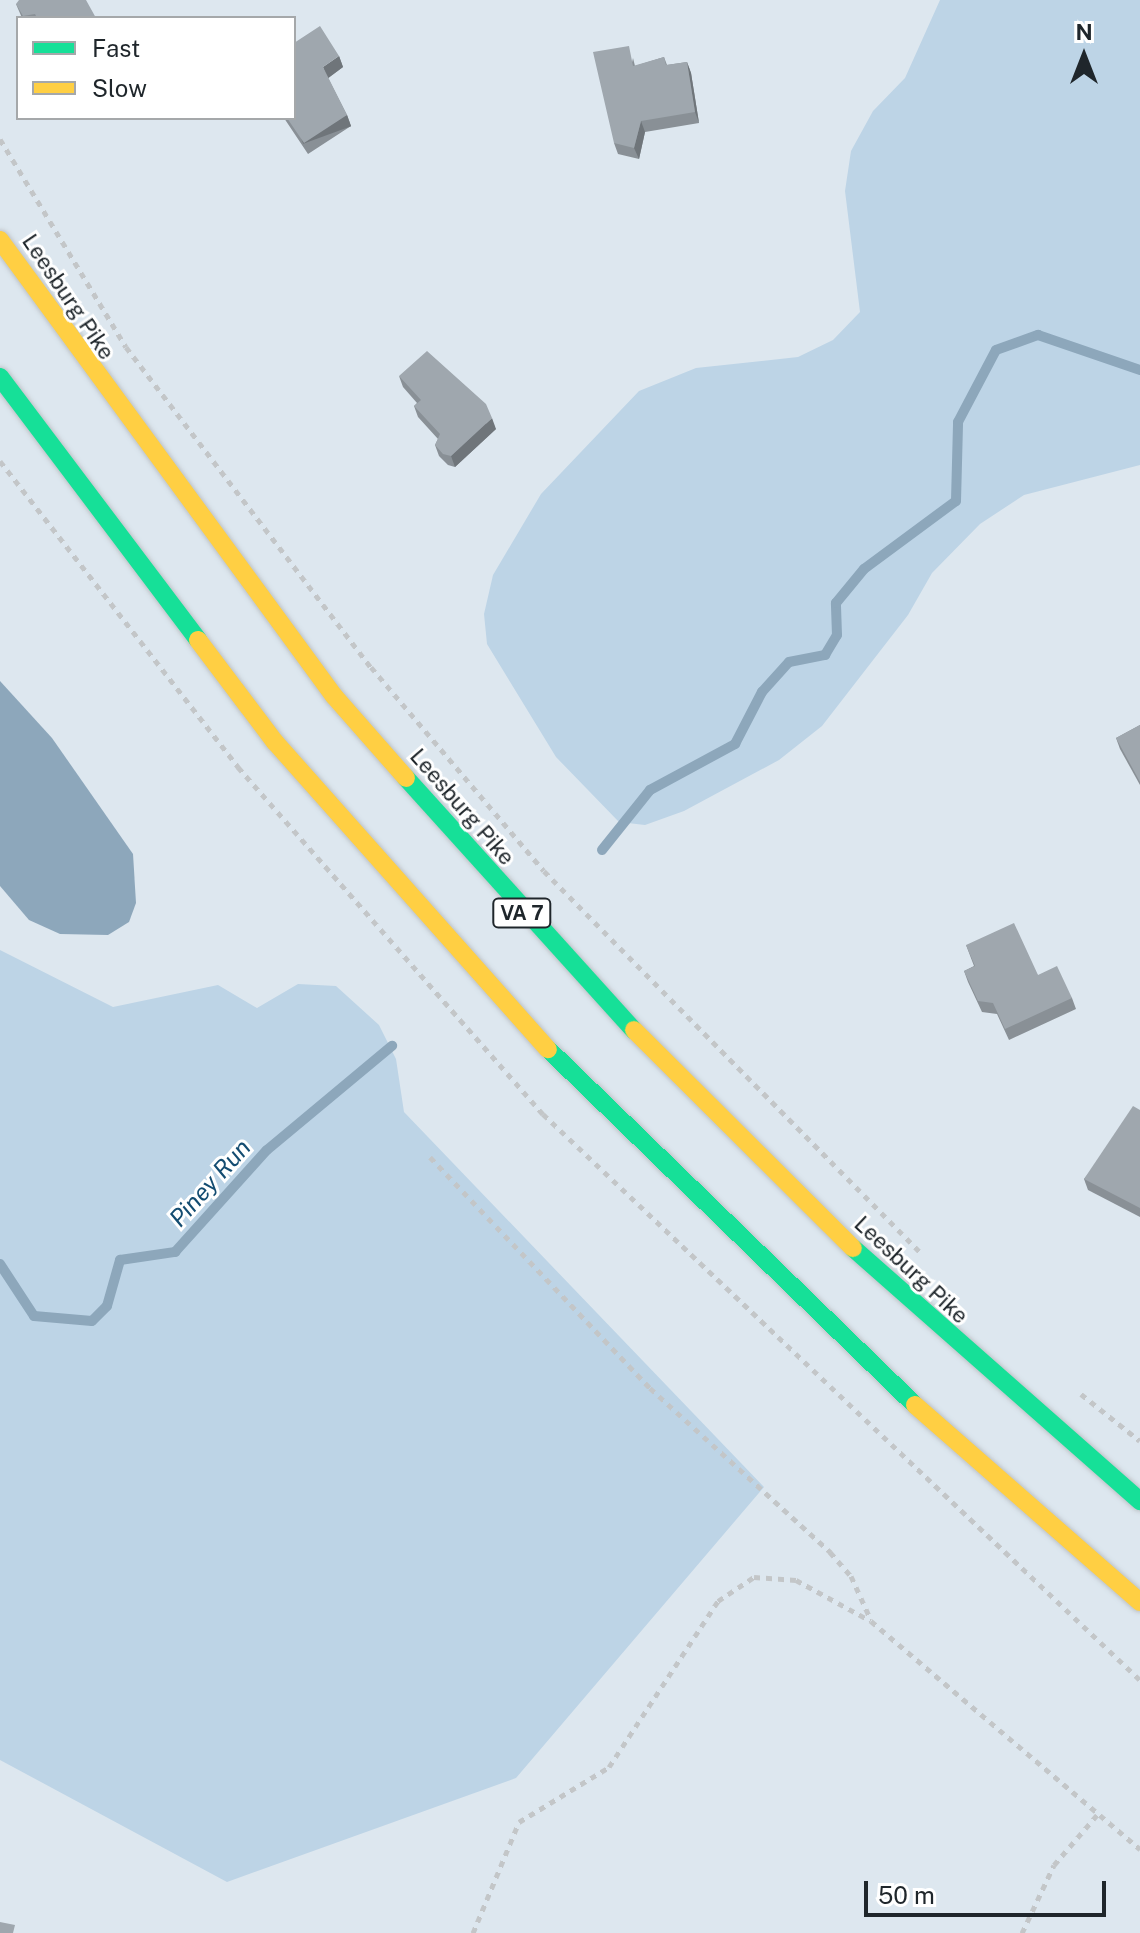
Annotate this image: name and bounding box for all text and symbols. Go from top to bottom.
legend [16,16,296,120]
north arrow [1044,16,1124,96]
text: N [1075,19,1093,45]
text: Fast [92,34,140,62]
text: Slow [92,74,147,102]
street label: Leesburg Pike [16,229,120,365]
street label: Leesburg Pike [404,743,520,871]
road number: VA 7 [492,897,552,929]
water label: Piney Run [163,1133,257,1233]
street label: Leesburg Pike [849,1211,973,1329]
scale bar [868,1865,1110,1915]
text: 50 m [878,1881,935,1909]

